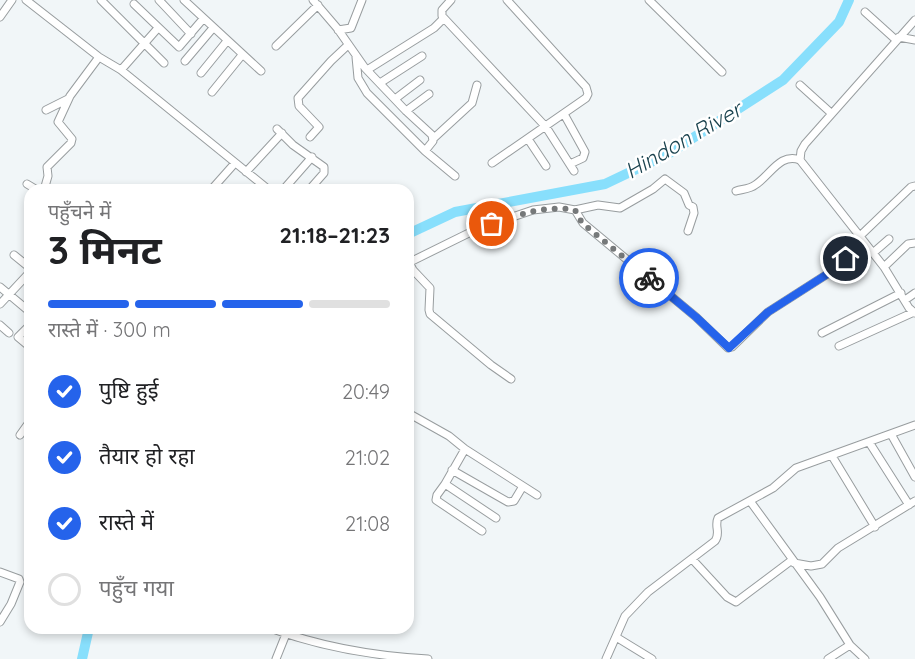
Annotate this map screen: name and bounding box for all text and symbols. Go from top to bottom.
water label: Hindon River [619,94,749,185]
pin [466,198,517,249]
text: पहुँचने में [48,199,111,224]
icon: bag [475,207,508,240]
text: 21:18–21:23 [280,221,390,249]
text: 3 मिनट [48,225,162,274]
pin [820,233,871,284]
icon: home [829,242,862,275]
courier [619,248,679,308]
icon: bike [633,262,666,295]
text: रास्ते में · 300 m [48,317,171,342]
icon: check [48,375,81,408]
text: पुष्टि हुई [99,376,159,404]
text: 20:49 [342,379,390,404]
icon: check [48,441,81,474]
text: तैयार हो रहा [99,442,195,470]
text: 21:02 [345,445,390,470]
icon: check [48,507,81,540]
text: रास्ते में [99,508,154,536]
text: 21:08 [345,511,390,536]
text: पहुँच गया [99,574,174,602]

